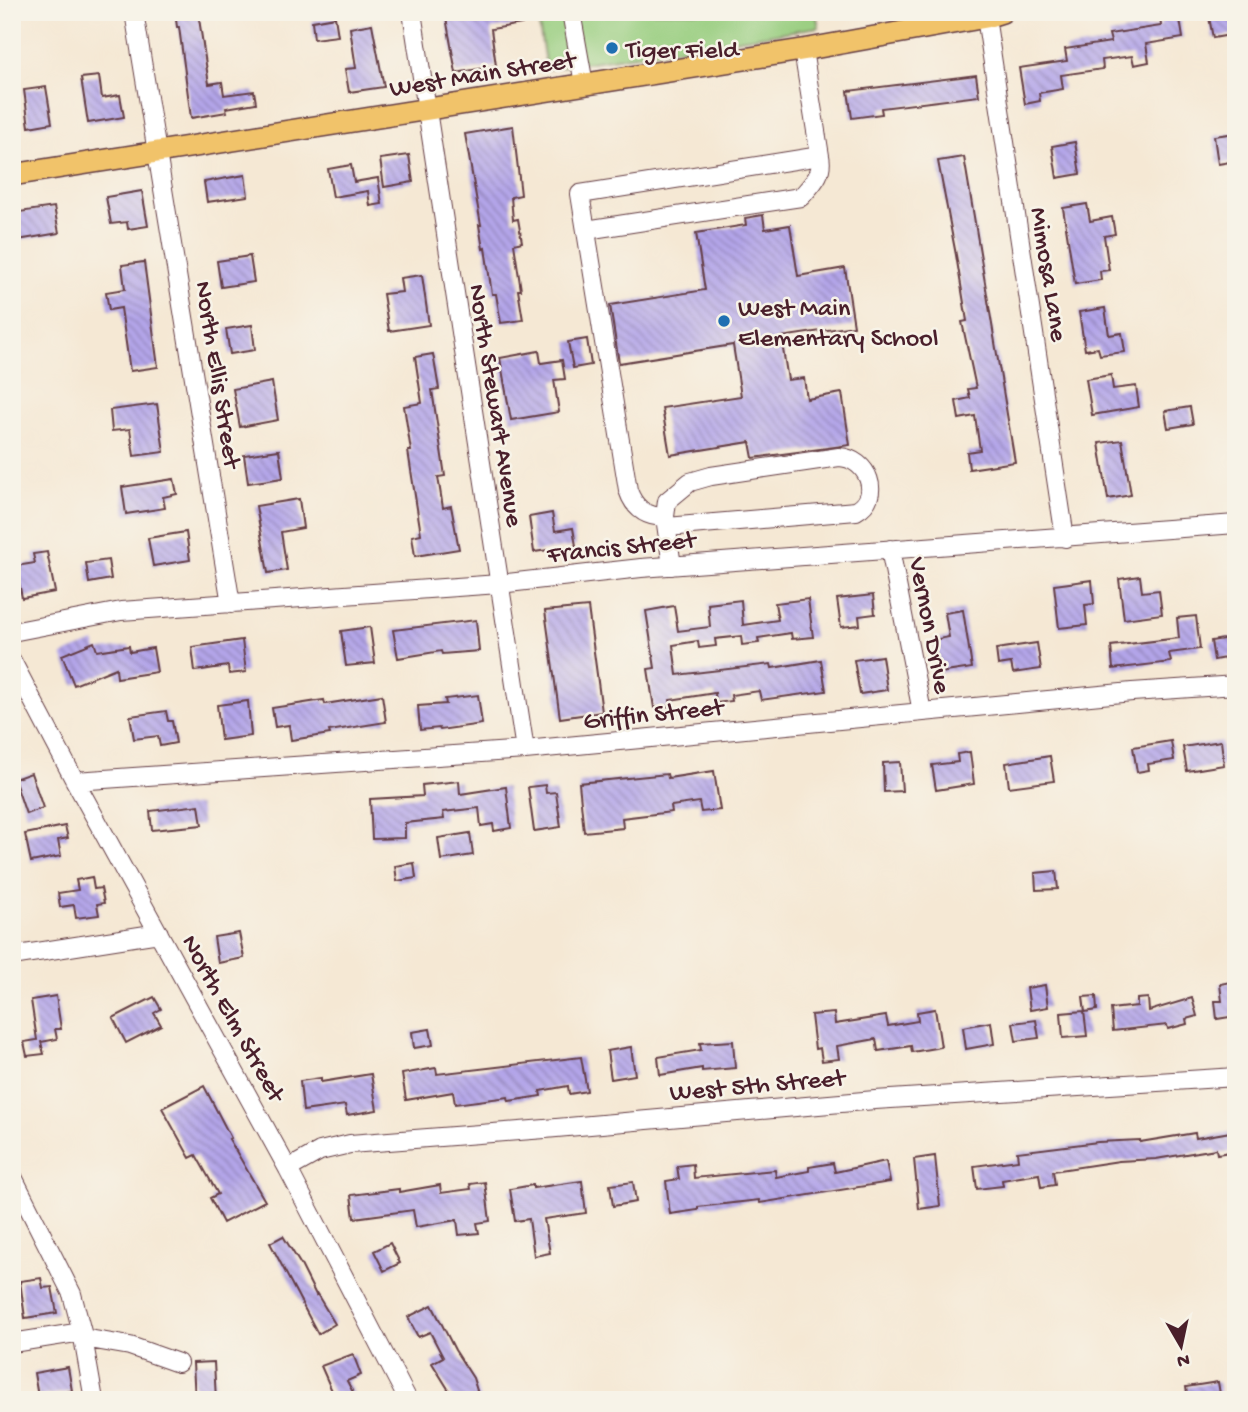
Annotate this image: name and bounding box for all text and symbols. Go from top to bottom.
place label: Tiger Field [624,37,740,68]
marker: Tiger Field [604,40,620,56]
street label: West Main Street [388,46,580,106]
street label: Mimosa Lane [1021,205,1073,345]
street label: North Ellis Street [185,279,246,473]
street label: North Stewart Avenue [459,282,528,530]
place label: West Main Elementary School [738,295,938,356]
marker: West Main Elementary School [716,313,732,329]
street label: Francis Street [545,526,699,573]
street label: Vernon Drive [899,554,956,697]
street label: Griffin Street [582,693,727,739]
street label: North Elm Street [172,930,291,1110]
street label: West 5th Street [669,1064,849,1111]
north arrow [1146,1310,1216,1380]
text: N [1175,1347,1191,1372]

